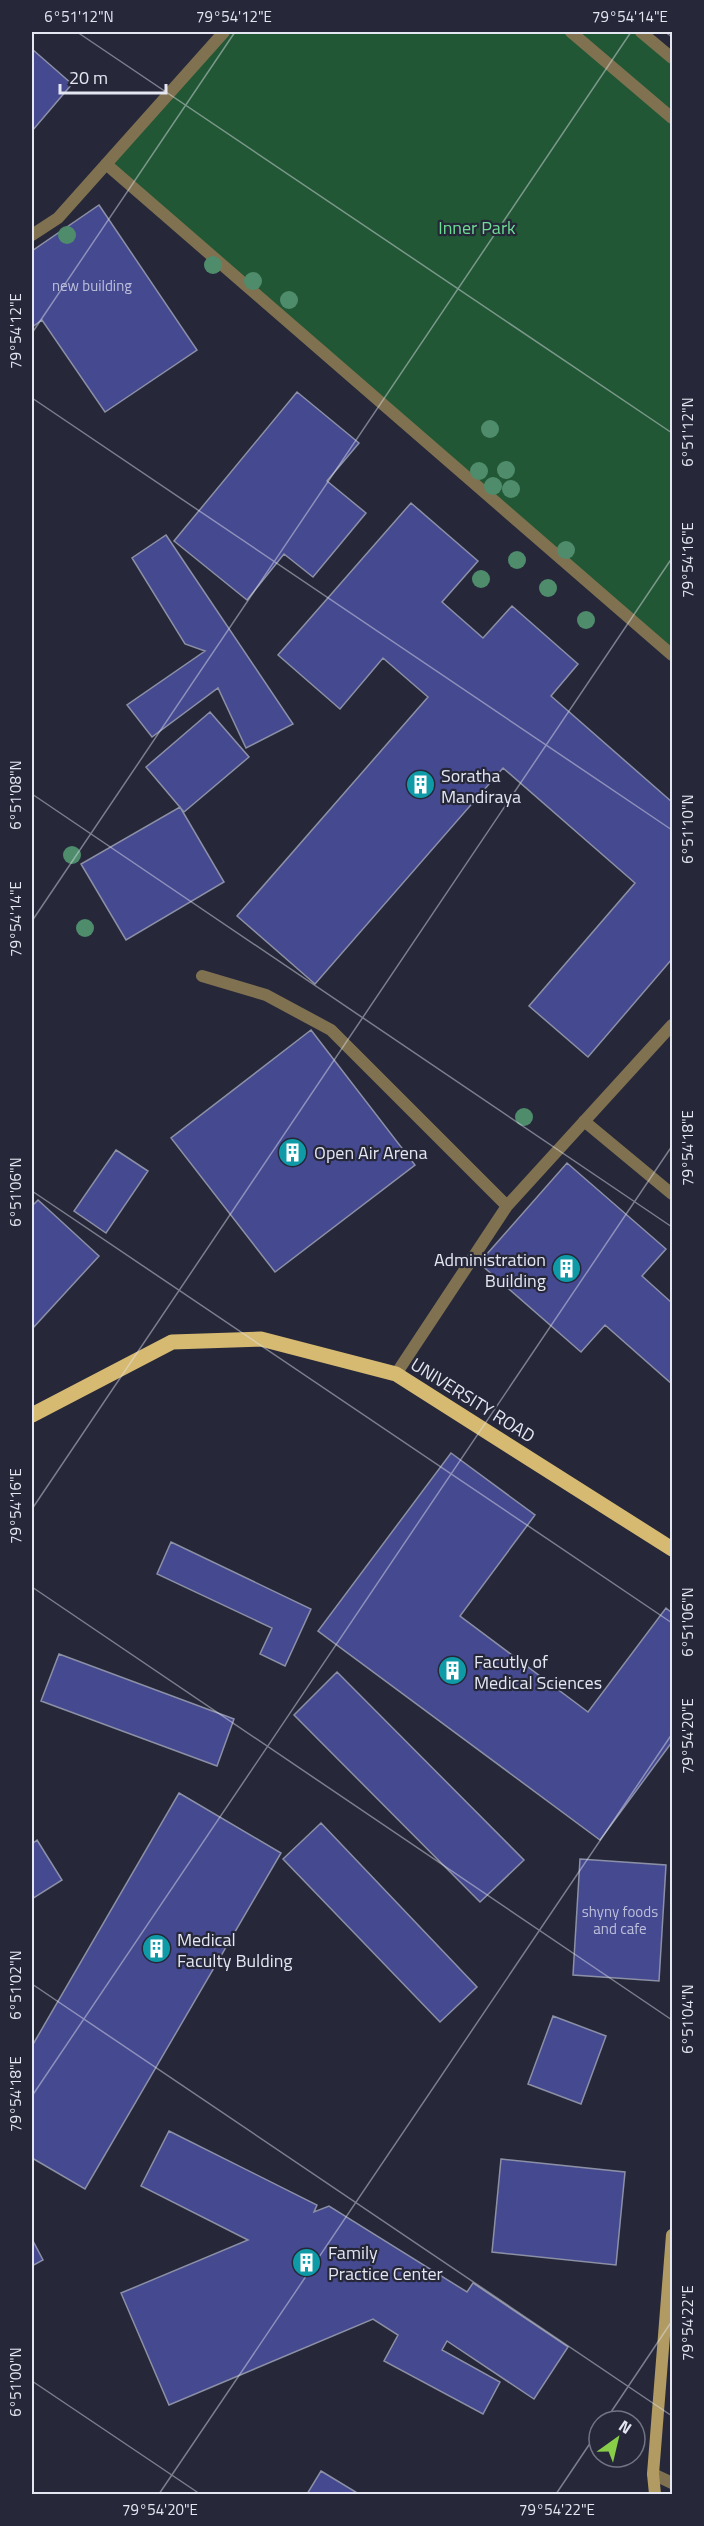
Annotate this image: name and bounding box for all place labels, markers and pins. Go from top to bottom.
place label: Soratha Mandiraya [441,762,521,810]
building icon: Soratha Mandiraya [404,769,436,801]
building icon: Open Air Arena [277,1136,309,1168]
place label: Open Air Arena [314,1139,428,1166]
place label: Administration Building [434,1246,546,1294]
building icon: Administration Building [551,1253,583,1285]
place label: Facutly of Medical Sciences [474,1648,602,1696]
building icon: Facutly of Medical Sciences [437,1655,469,1687]
place label: Medical Faculty Bulding [177,1926,293,1974]
building icon: Medical Faculty Bulding [140,1933,172,1965]
place label: Family Practice Center [328,2239,443,2287]
building icon: Family Practice Center [291,2246,323,2278]

